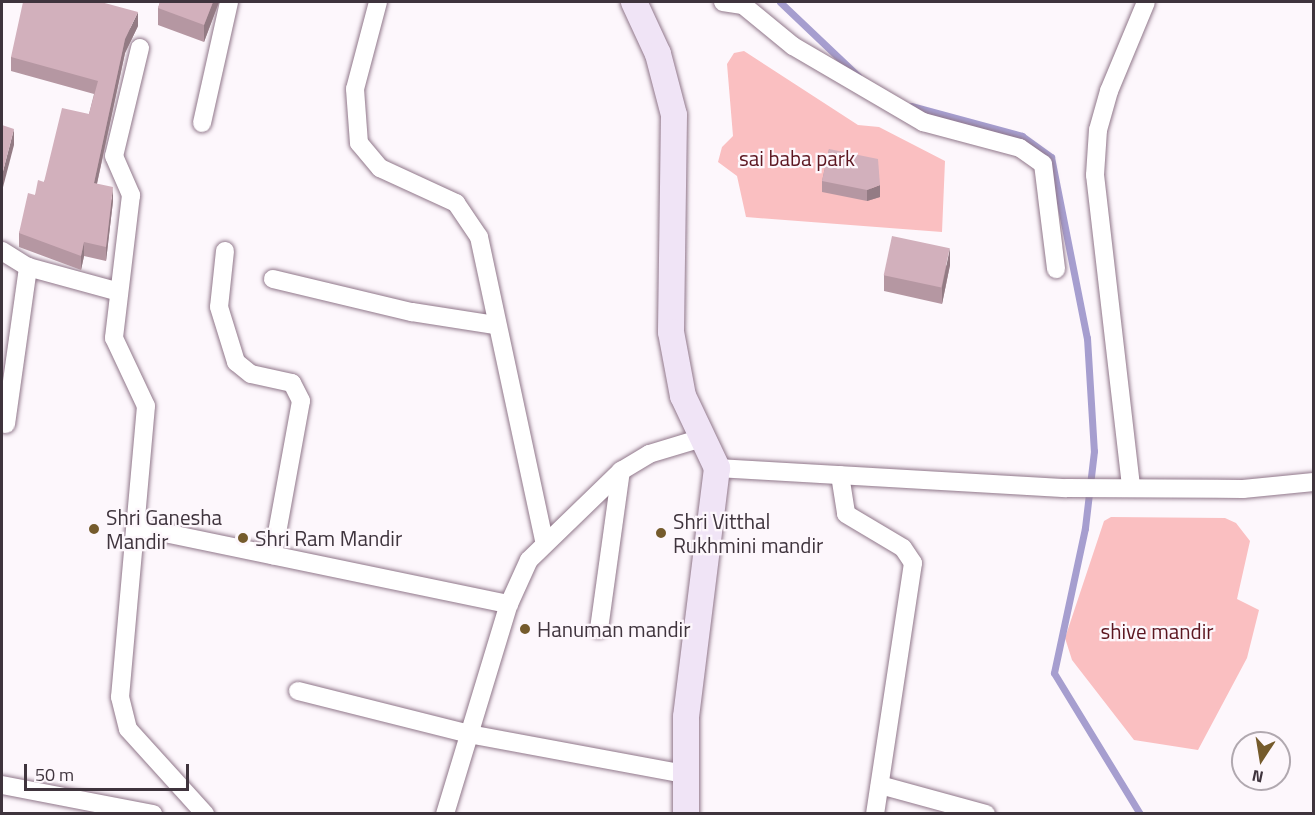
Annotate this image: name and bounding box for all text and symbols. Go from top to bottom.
park label: sai baba park [739,145,855,171]
place label: Shri Ganesha Mandir [106,504,222,554]
place label: Shri Vitthal Rukhmini mandir [673,508,823,558]
marker: Shri Ganesha Mandir [87,522,101,536]
place label: Shri Ram Mandir [255,525,402,551]
marker: Shri Vitthal Rukhmini mandir [654,526,668,540]
marker: Shri Ram Mandir [236,531,250,545]
place label: Hanuman mandir [537,616,690,642]
park label: shive mandir [1100,618,1214,644]
marker: Hanuman mandir [518,622,532,636]
north arrow [1231,731,1291,791]
scale bar [27,752,192,790]
text: 50 m [35,761,74,788]
text: N [1250,764,1266,790]

